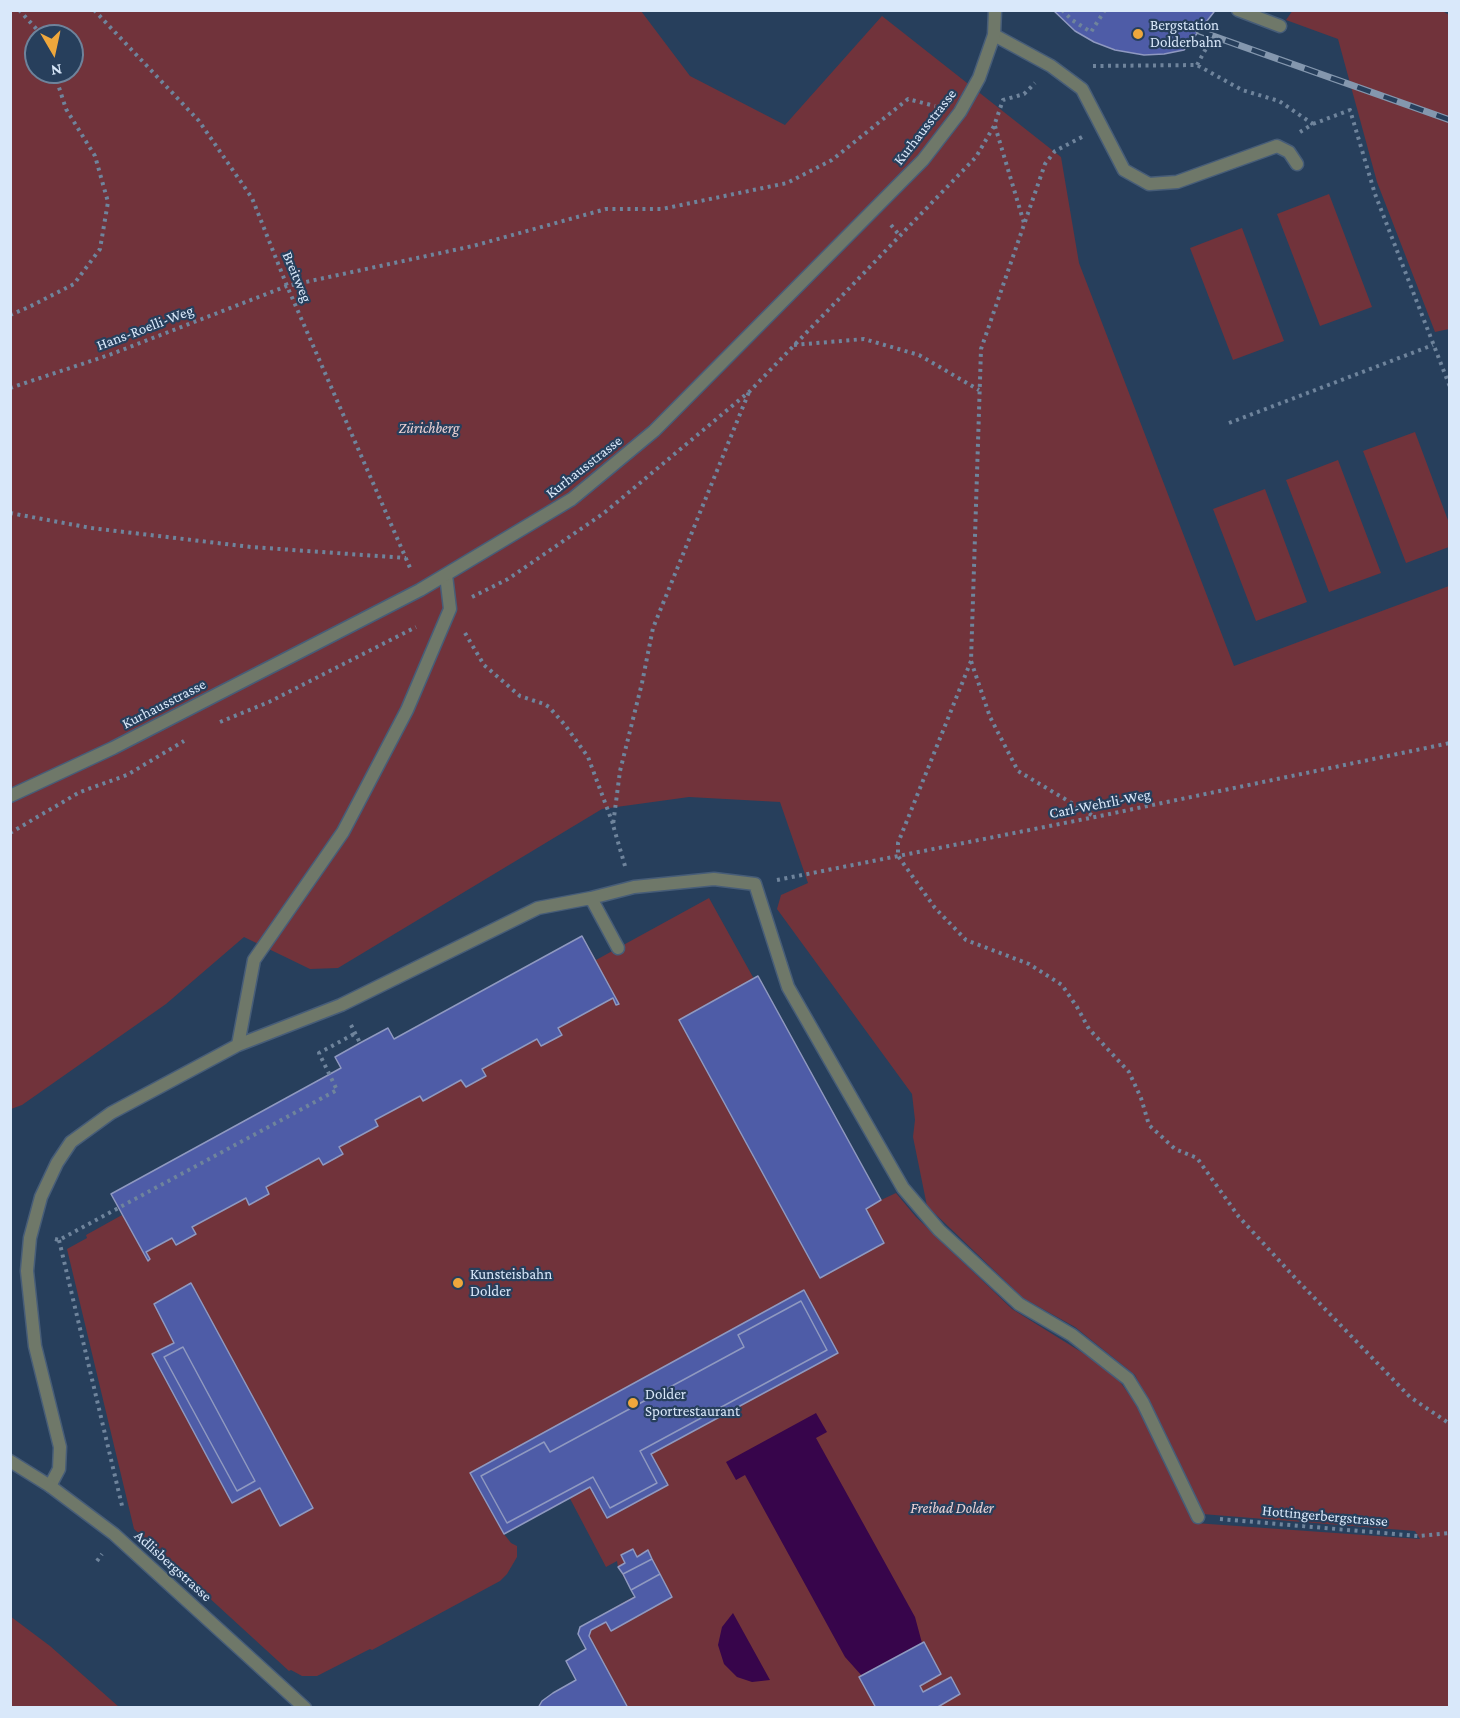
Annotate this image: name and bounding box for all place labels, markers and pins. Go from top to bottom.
place label: Bergstation Dolderbahn [1150,16,1222,51]
marker: Bergstation Dolderbahn [1131,27,1145,41]
place label: Kunsteisbahn Dolder [470,1265,552,1300]
marker: Kunsteisbahn Dolder [451,1276,465,1290]
place label: Dolder Sportrestaurant [645,1385,740,1420]
marker: Dolder Sportrestaurant [626,1396,640,1410]

